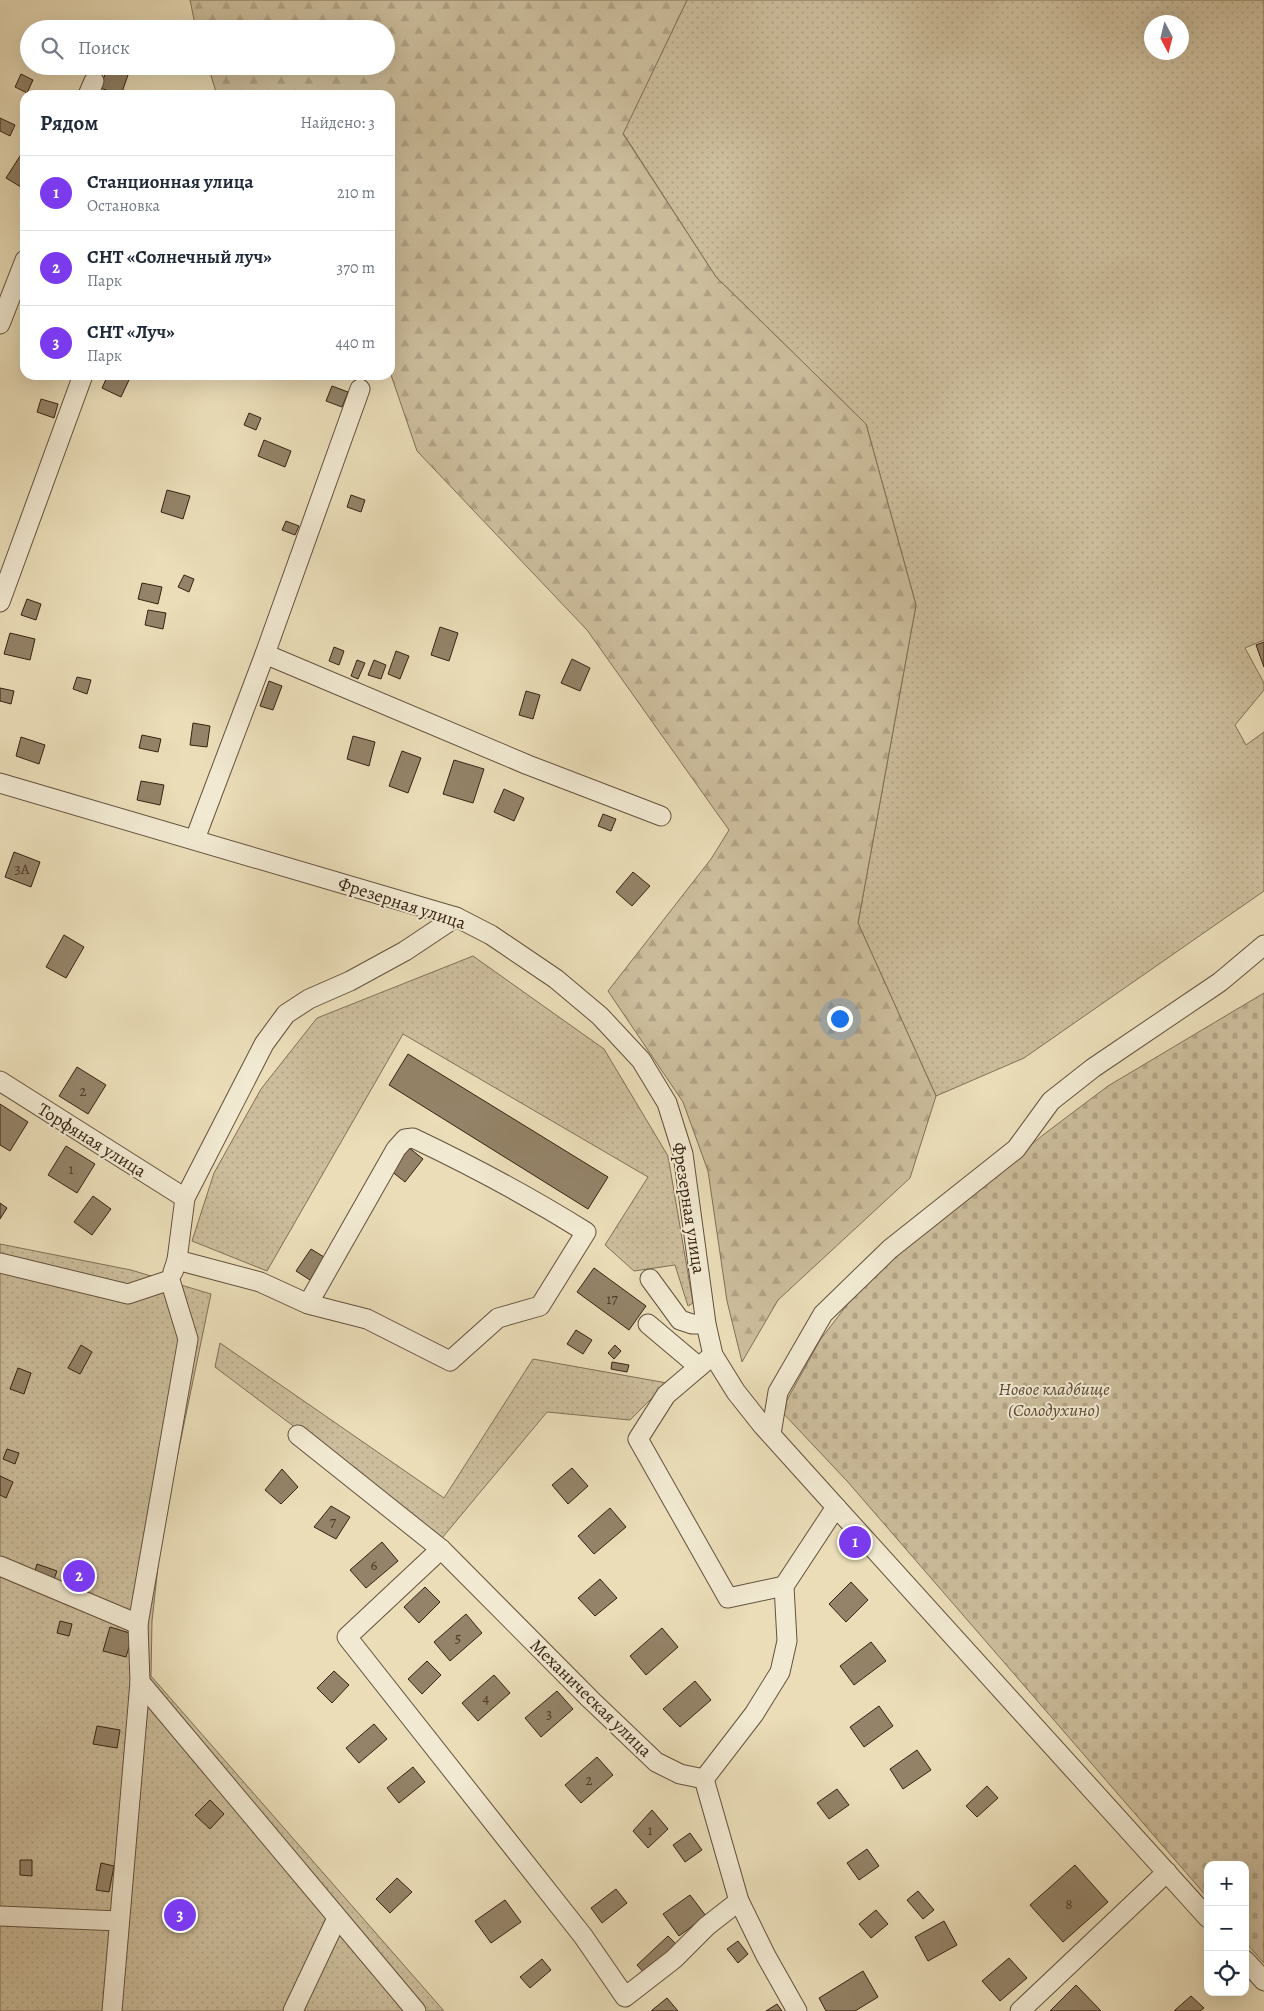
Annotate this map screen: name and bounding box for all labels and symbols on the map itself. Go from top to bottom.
north arrow [1144,15,1189,60]
house number: 3А [14,859,30,879]
street label: Фрезерная улица [335,871,469,935]
your location [827,1006,853,1032]
house number: 2 [79,1081,87,1101]
street label: Торфяная улица [33,1097,151,1183]
street label: Фрезерная улица [667,1141,711,1276]
house number: 1 [68,1159,74,1179]
house number: 17 [606,1289,618,1309]
park label: Новое кладбище (Солодухино) [998,1377,1110,1422]
house number: 7 [330,1512,337,1532]
pin: 1 [839,1523,871,1561]
house number: 6 [371,1555,378,1575]
pin: 2 [63,1557,95,1595]
house number: 5 [455,1628,461,1648]
street label: Механическая улица [525,1634,658,1763]
house number: 4 [483,1688,490,1708]
house number: 3 [546,1704,552,1724]
house number: 2 [585,1770,593,1790]
house number: 1 [647,1820,653,1840]
house number: 8 [1065,1894,1073,1914]
pin: 3 [164,1896,196,1934]

